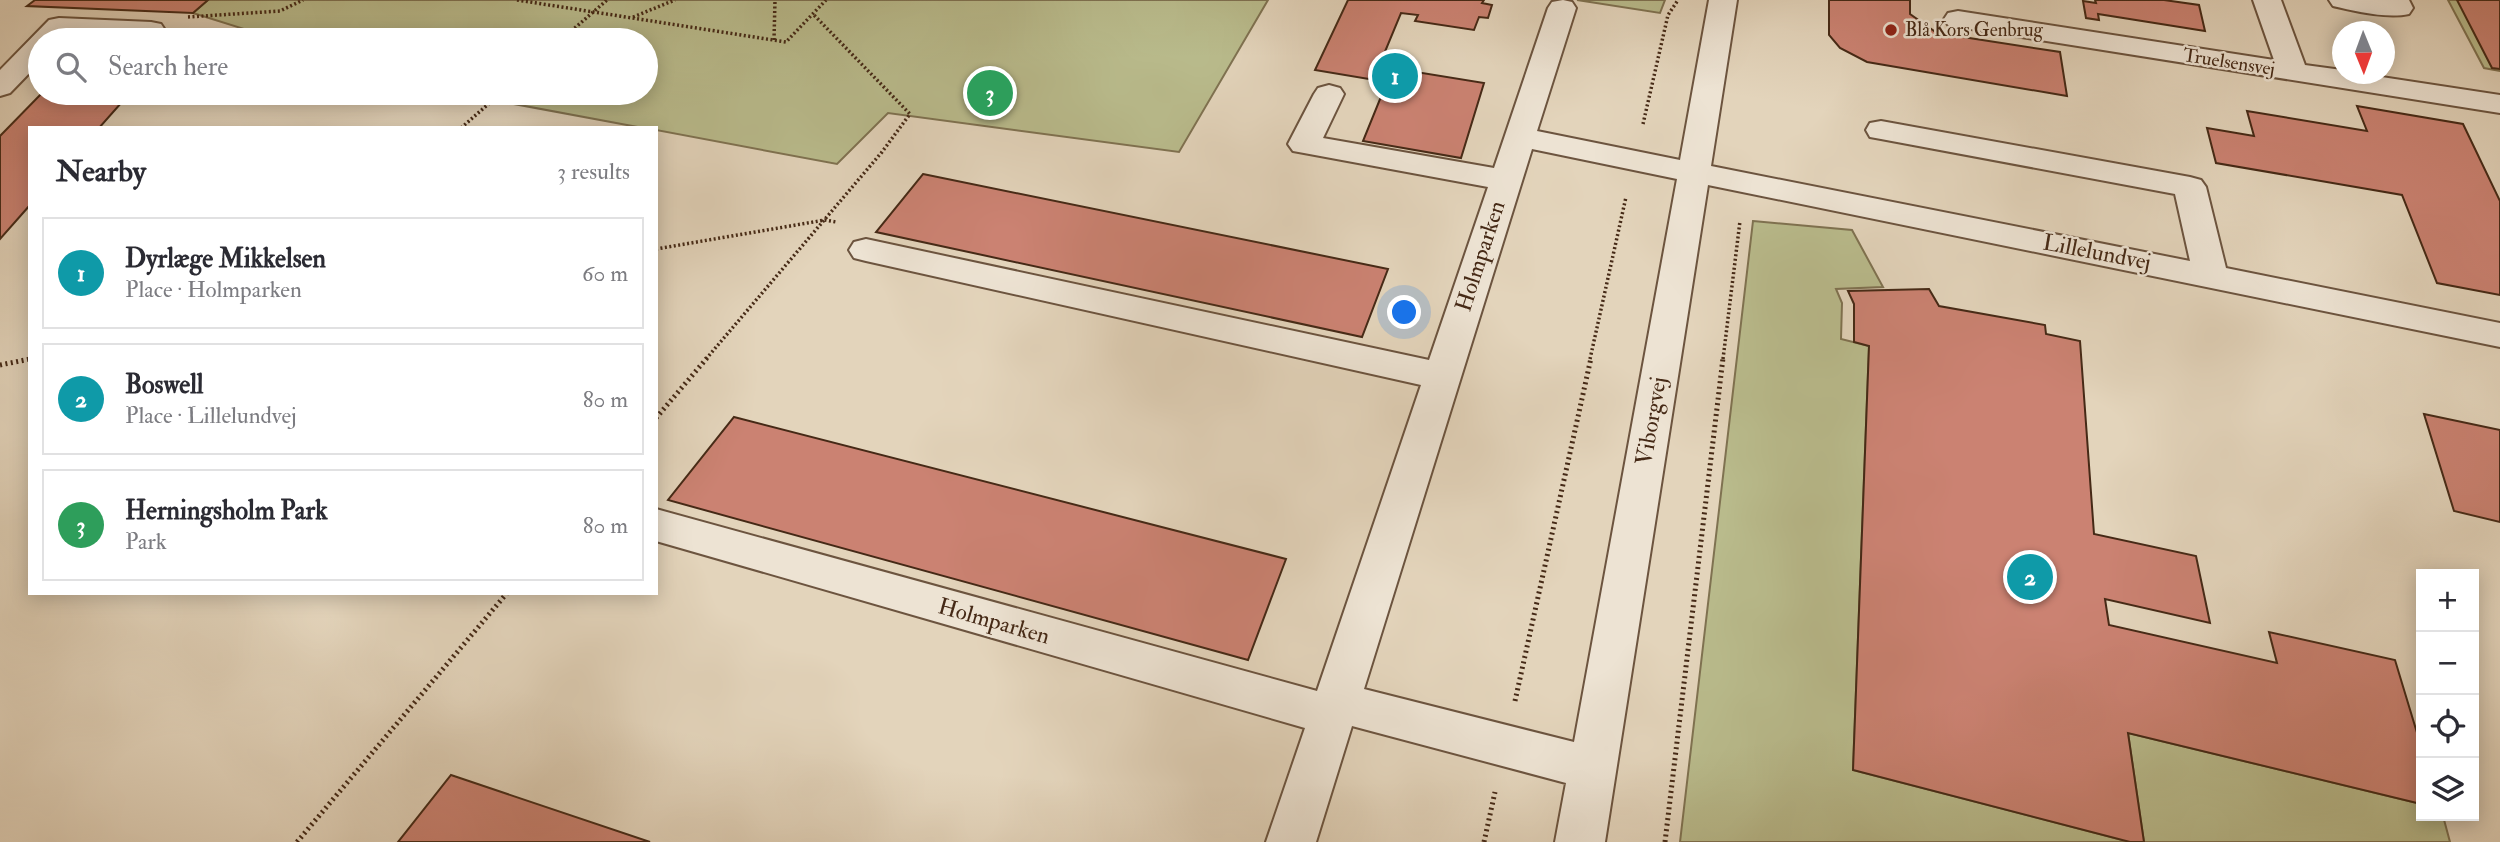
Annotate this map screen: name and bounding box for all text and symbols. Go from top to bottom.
place label: Blå Kors Genbrug [1905,18,2044,42]
north arrow [2332,21,2395,84]
marker: Blå Kors Genbrug [1883,22,1899,38]
search box [28,28,658,105]
street label: Truelsensvej [2181,43,2277,81]
icon: search [52,48,90,86]
pin: 1 [1372,50,1418,102]
text: Search here [108,51,228,83]
pin: 3 [967,67,1013,119]
text: Nearby [56,153,146,190]
text: 3 results [557,157,630,186]
street label: Holmparken [1448,197,1513,315]
street label: Lillelundvej [2040,227,2154,277]
text: Dyrlæge Mikkelsen [125,243,326,275]
text: 1 [77,259,85,288]
text: 60 m [582,259,628,288]
text: Place · Holmparken [125,275,302,304]
your location [1387,295,1421,329]
text: Boswell [125,369,204,401]
street label: Viborgvej [1629,374,1673,468]
text: 2 [75,385,87,414]
text: 80 m [583,385,628,414]
text: Place · Lillelundvej [125,401,296,430]
text: Herningsholm Park [125,495,328,527]
text: 3 [77,511,85,540]
text: 80 m [583,511,628,540]
text: Park [125,527,167,556]
pin: 2 [2007,551,2053,603]
map controls [2416,569,2479,821]
button: + [2416,569,2479,632]
street label: Holmparken [935,591,1053,652]
button: − [2416,632,2479,695]
button: locate [2416,695,2479,758]
button: layers [2416,758,2479,821]

